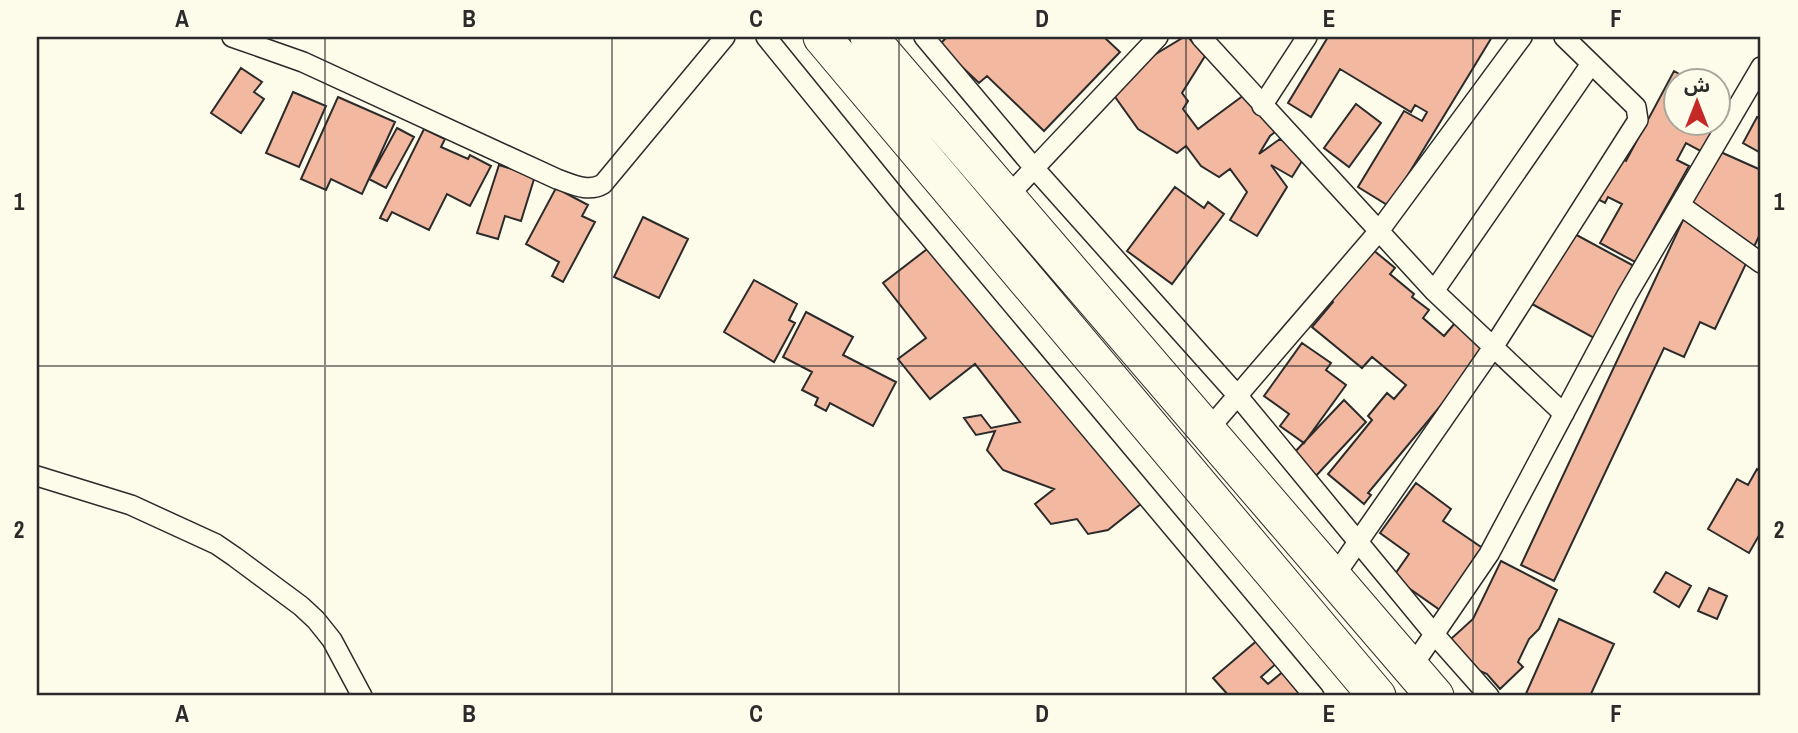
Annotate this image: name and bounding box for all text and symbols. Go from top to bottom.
text: A [175,3,189,34]
text: B [462,3,476,34]
text: C [749,3,763,34]
text: D [1035,3,1049,34]
text: E [1323,3,1335,34]
text: F [1610,3,1622,34]
north arrow [1661,66,1731,136]
text: ش [1684,72,1710,98]
text: 1 [14,186,25,217]
text: 1 [1774,186,1785,217]
text: 2 [14,514,24,545]
text: 2 [1774,514,1784,545]
text: A [175,698,189,729]
text: B [462,698,476,729]
text: C [749,698,763,729]
text: D [1035,698,1049,729]
text: E [1323,698,1335,729]
text: F [1610,698,1622,729]

